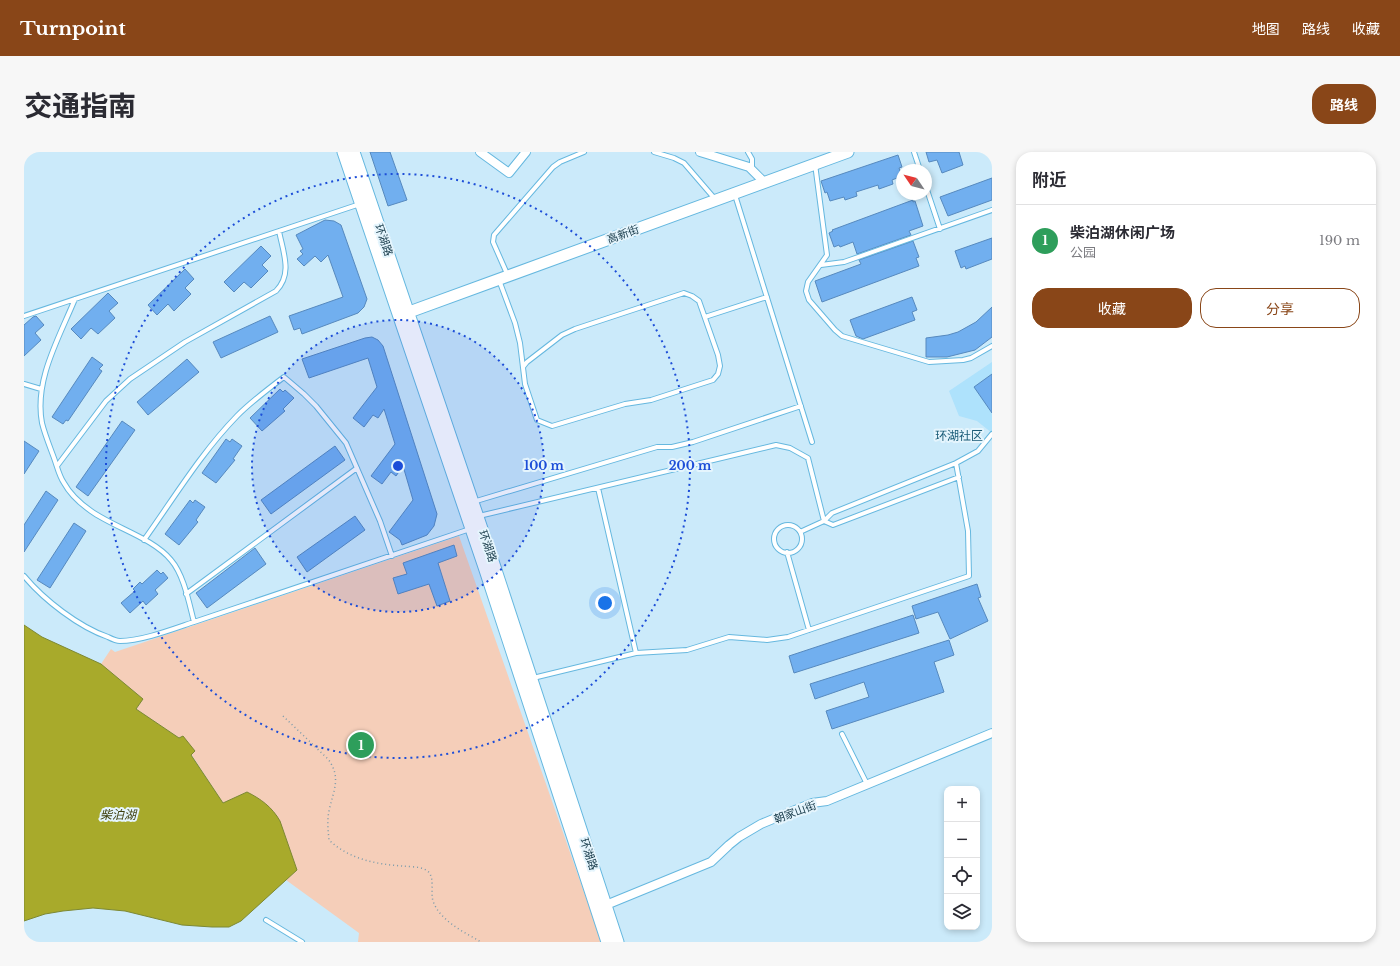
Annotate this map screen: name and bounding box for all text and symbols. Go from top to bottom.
text: Turnpoint [20,17,126,40]
text: 地图 [1252,20,1280,38]
text: 路线 [1302,20,1330,38]
text: 收藏 [1352,20,1380,38]
button: 路线 [1312,84,1376,124]
text: 交通指南 [24,89,136,124]
north arrow [896,164,932,200]
text: 附近 [1032,170,1066,191]
street label: 环湖路 [372,222,396,258]
street label: 高新街 [605,222,641,246]
text: 柴泊湖休闲广场 [1070,223,1175,242]
text: 1 [1042,232,1048,249]
text: 190 m [1319,232,1360,249]
text: 公园 [1070,244,1096,261]
button: 收藏 [1032,288,1192,328]
button: 分享 [1200,288,1360,328]
district label: 环湖社区 [935,428,983,443]
text: 100 m [524,458,565,473]
text: 200 m [669,458,712,473]
centre of rings [391,459,405,473]
street label: 环湖路 [476,528,500,564]
your location [595,593,615,613]
pin: 1 [348,730,374,760]
map controls [944,786,980,930]
button: + [944,786,980,822]
street label: 朝家山街 [772,798,818,826]
water label: 柴泊湖 [100,807,138,822]
button: − [944,822,980,858]
street label: 环湖路 [577,836,601,872]
button: locate [944,858,980,894]
button: layers [944,894,980,930]

